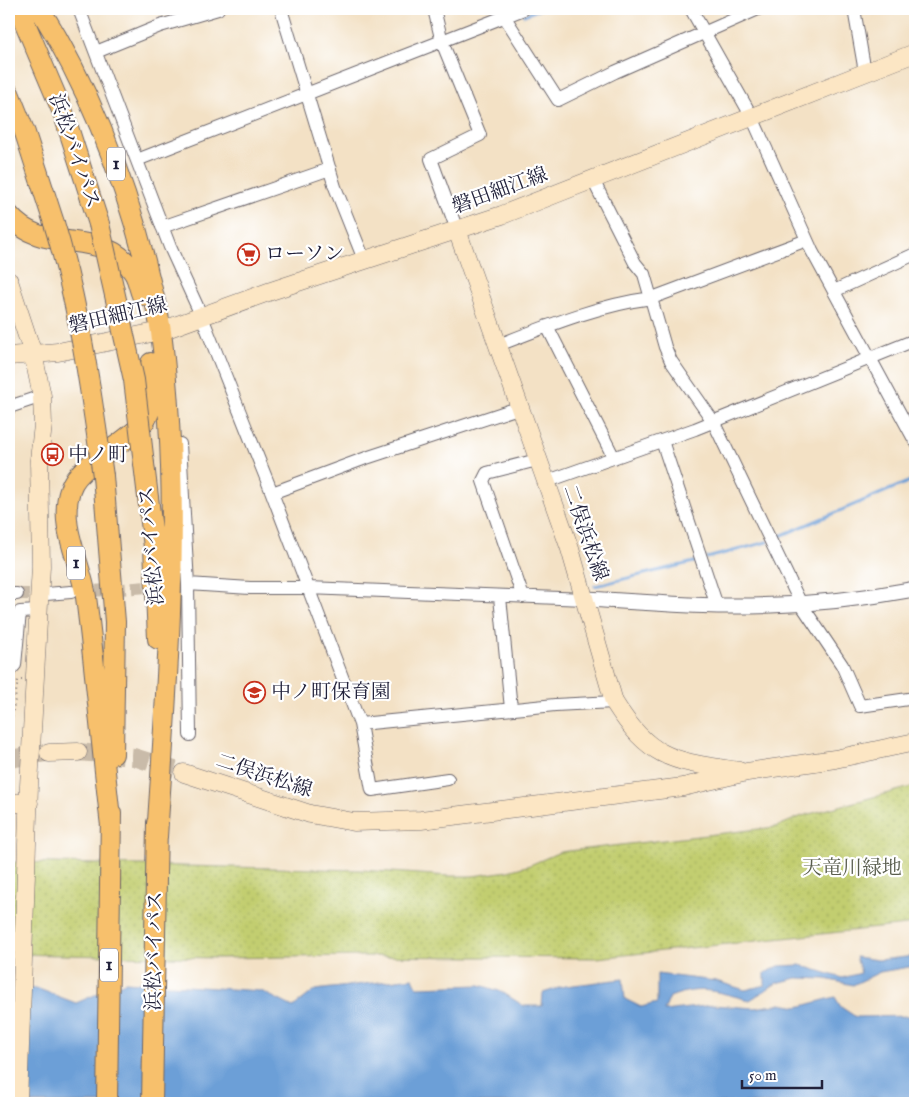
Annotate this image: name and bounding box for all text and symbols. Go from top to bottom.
street label: 浜松バイパス [43,90,105,212]
road number: 1 [107,147,125,180]
street label: 磐田細江線 [449,162,551,220]
supermarket icon: ローソン [237,242,261,266]
place label: ローソン [265,242,344,267]
street label: 磐田細江線 [66,293,170,339]
bus stop icon: 中ノ町 [40,443,64,467]
place label: 中ノ町 [68,443,128,468]
street label: 二俣浜松線 [557,482,613,584]
street label: 浜松バイパス [134,485,170,607]
road number: 1 [67,546,85,580]
school or university icon: 中ノ町保育園 [243,680,267,704]
place label: 中ノ町保育園 [271,680,391,705]
street label: 二俣浜松線 [213,749,315,803]
park label: 天竜川緑地 [802,856,902,881]
street label: 浜松バイパス [141,891,169,1011]
road number: 1 [100,948,118,982]
scale bar [742,1057,822,1089]
text: 50 m [749,1066,777,1085]

